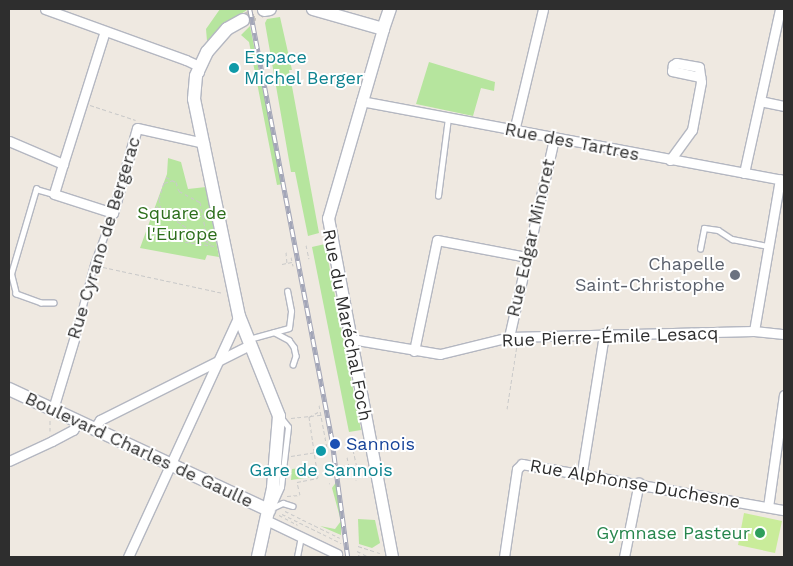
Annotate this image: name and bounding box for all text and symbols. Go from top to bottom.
place label: Espace Michel Berger [244,47,364,90]
marker: Espace Michel Berger [228,62,240,74]
street label: Rue des Tartres [503,118,641,166]
street label: Rue Cyrano de Bergerac [63,134,145,342]
street label: Rue Edgar Minoret [502,157,560,319]
park label: Square de l'Europe [137,203,227,245]
street label: Rue du Maréchal Foch [318,227,376,423]
place label: Chapelle Saint-Christophe [575,254,725,296]
marker: Chapelle Saint-Christophe [729,269,741,281]
street label: Rue Pierre-Émile Lesacq [501,322,719,352]
street label: Boulevard Charles de Gaulle [22,388,256,512]
place label: Sannois [346,433,415,455]
marker: Sannois [328,437,342,451]
marker: Gare de Sannois [315,445,327,457]
street label: Rue Alphonse Duchesne [528,455,742,513]
place label: Gare de Sannois [249,459,393,481]
place label: Gymnase Pasteur [596,522,750,544]
marker: Gymnase Pasteur [754,527,766,539]

